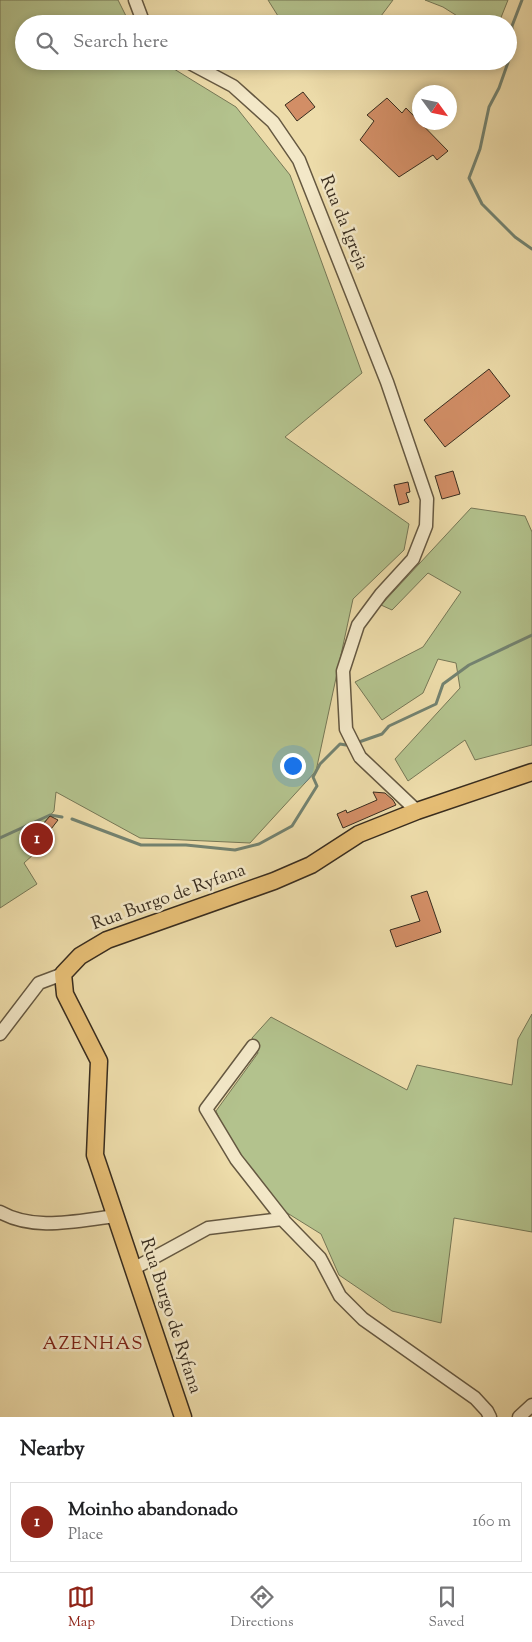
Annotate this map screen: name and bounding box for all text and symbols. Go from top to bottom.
search box [15,15,517,70]
icon: search [33,29,61,57]
text: Search here [73,29,168,56]
north arrow [412,85,457,130]
street label: Rua da Igreja [312,172,374,274]
your location [280,753,306,779]
pin: 1 [21,820,53,858]
street label: Rua Burgo de Ryfana [88,858,250,938]
street label: Rua Burgo de Ryfana [133,1235,207,1397]
district label: AZENHAS [42,1331,144,1358]
text: Nearby [20,1435,85,1465]
text: Moinho abandonado [68,1497,238,1524]
text: 1 [34,1511,40,1534]
text: 160 m [473,1511,511,1534]
text: Place [68,1524,103,1547]
tab: Map [67,1583,95,1633]
tab: Directions [230,1583,294,1633]
tab: Saved [429,1583,464,1633]

